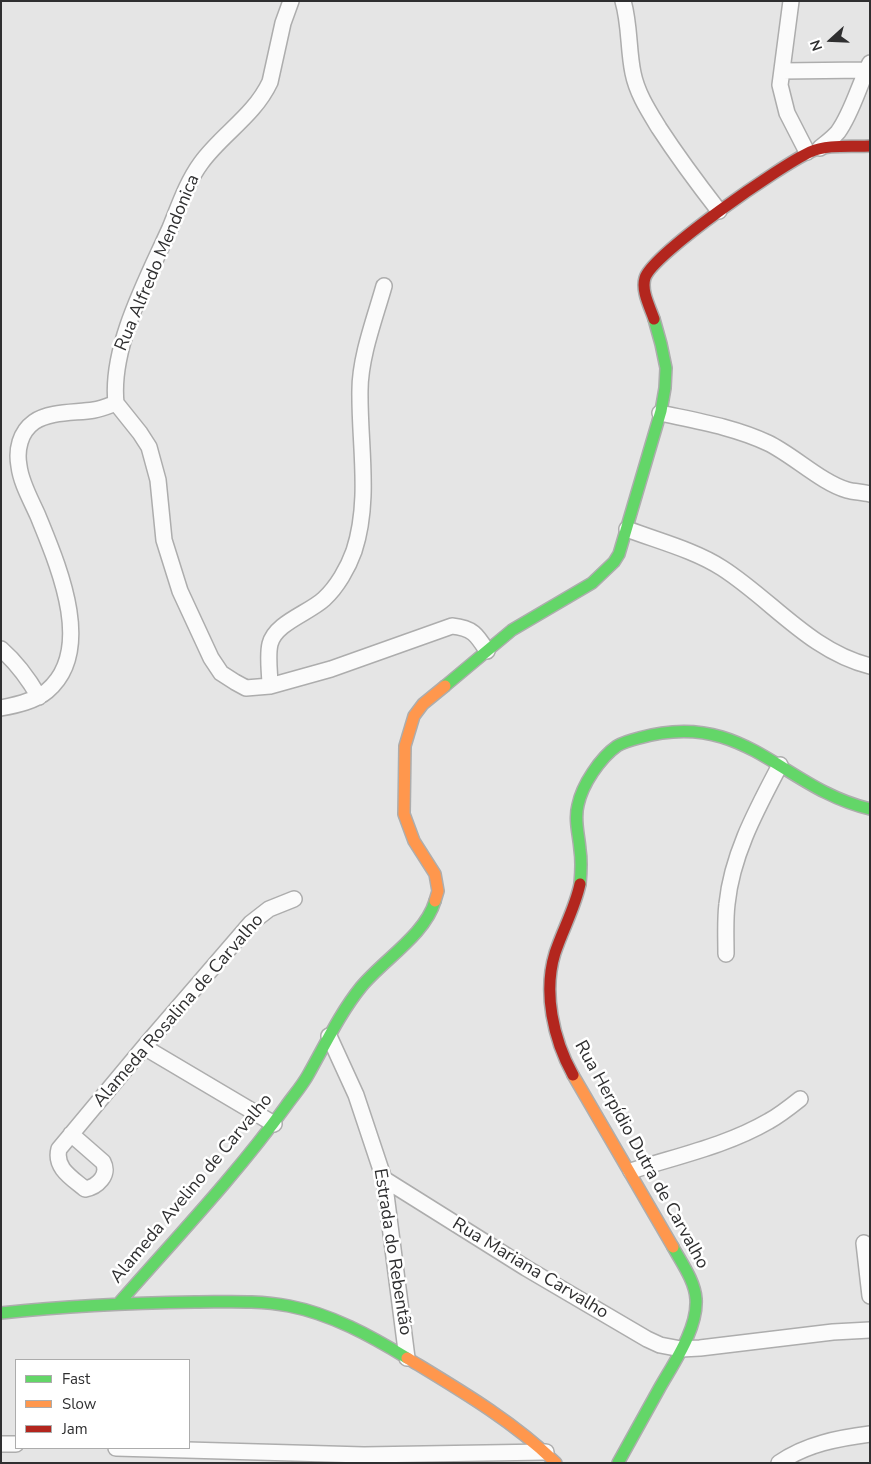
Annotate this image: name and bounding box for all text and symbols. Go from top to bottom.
north arrow [806,15,856,65]
text: N [806,37,827,53]
street label: Rua Alfredo Mendonica [111,172,205,354]
street label: Alameda Rosalina de Carvalho [89,910,269,1112]
street label: Rua Herpídio Dutra de Carvalho [569,1037,713,1273]
street label: Alameda Avelino de Carvalho [106,1090,278,1288]
street label: Estrada do Rebentão [368,1167,416,1337]
street label: Rua Mariana Carvalho [448,1214,612,1324]
legend [15,1359,190,1449]
text: Fast [62,1369,90,1389]
text: Slow [62,1394,96,1414]
text: Jam [62,1419,88,1439]

